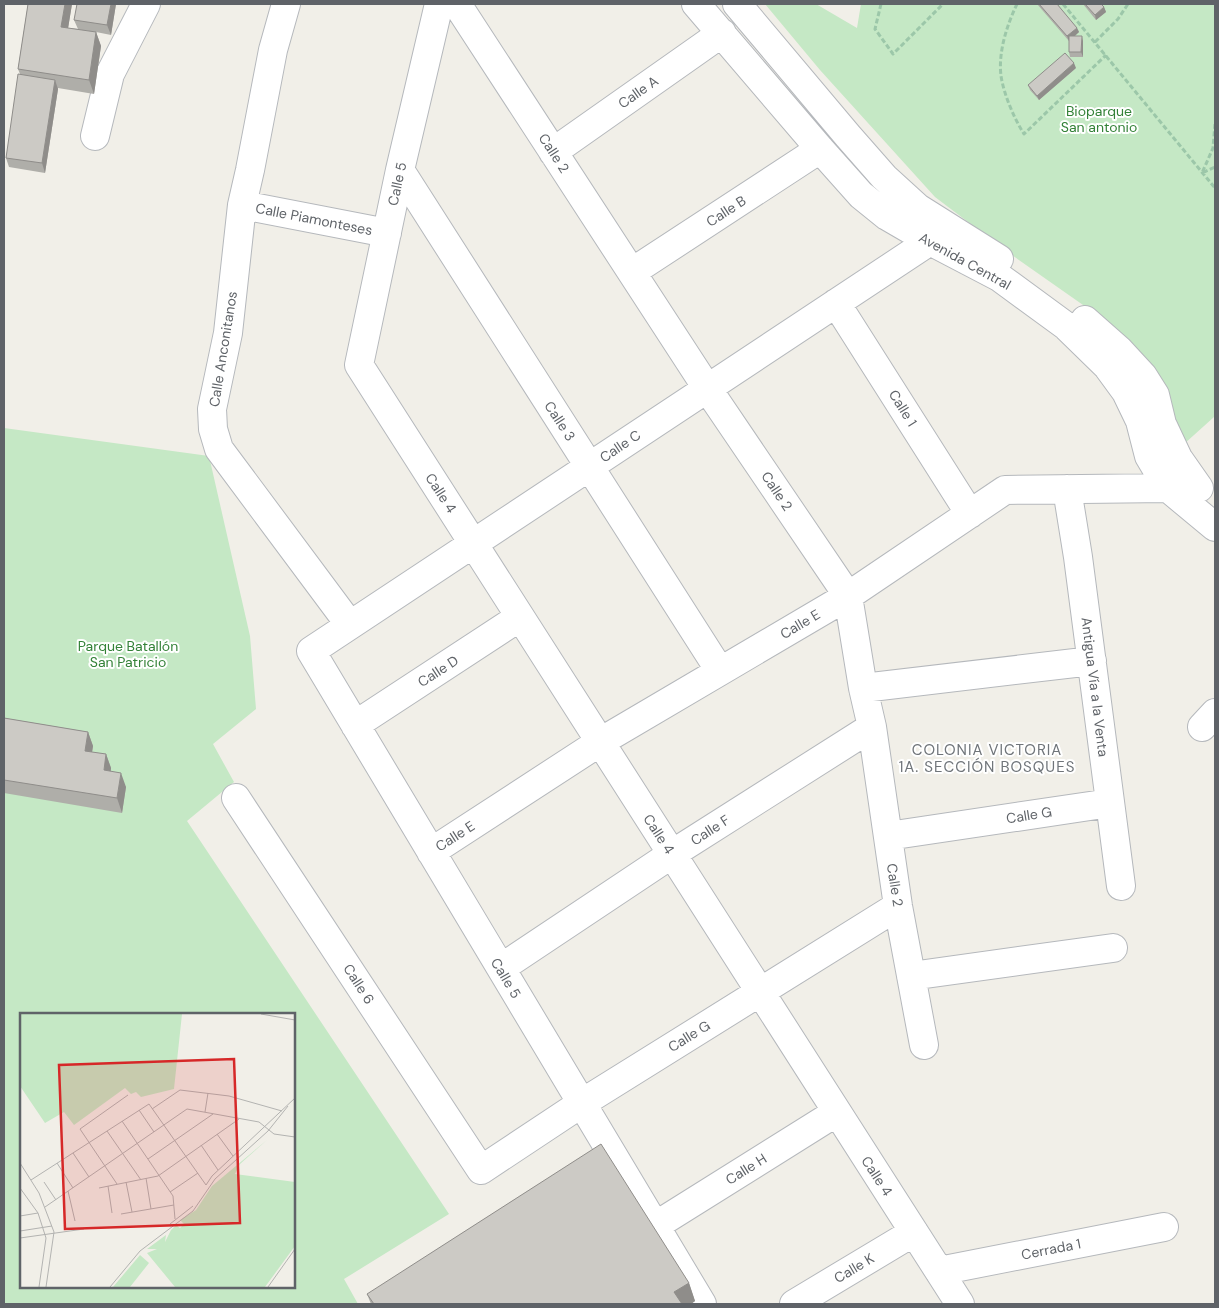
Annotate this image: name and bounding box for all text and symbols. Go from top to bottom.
street label: Calle A [614,72,662,112]
park label: Bioparque San antonio [1061,102,1137,136]
street label: Calle 2 [535,130,573,176]
street label: Calle 5 [384,161,410,207]
street label: Calle B [703,191,749,231]
street label: Calle Piamonteses [254,199,374,239]
street label: Avenida Central [916,228,1014,294]
street label: Calle Anconitanos [205,290,241,408]
street label: Calle 1 [885,386,921,430]
street label: Calle 3 [541,398,579,444]
street label: Calle C [596,426,644,466]
street label: Calle 2 [757,468,797,514]
street label: Calle 4 [421,470,461,517]
street label: Calle E [777,605,823,643]
street label: Antigua Vía a la Venta [1078,616,1112,758]
park label: Parque Batallón San Patricio [78,637,178,671]
street label: Calle D [414,651,462,691]
district label: COLONIA VICTORIA 1A. SECCIÓN BOSQUES [899,740,1075,777]
street label: Calle G [1005,802,1053,828]
street label: Calle F [687,810,733,849]
street label: Calle 4 [639,811,679,858]
street label: Calle E [432,817,478,855]
street label: Calle 2 [883,862,907,908]
street label: Calle 5 [487,954,525,1002]
street label: Calle 6 [339,960,379,1008]
inset map [20,1013,295,1288]
street label: Calle G [665,1016,713,1056]
street label: Calle H [722,1149,770,1189]
street label: Calle 4 [857,1153,897,1200]
street label: Cerrada 1 [1020,1234,1082,1264]
street label: Calle K [831,1249,877,1287]

